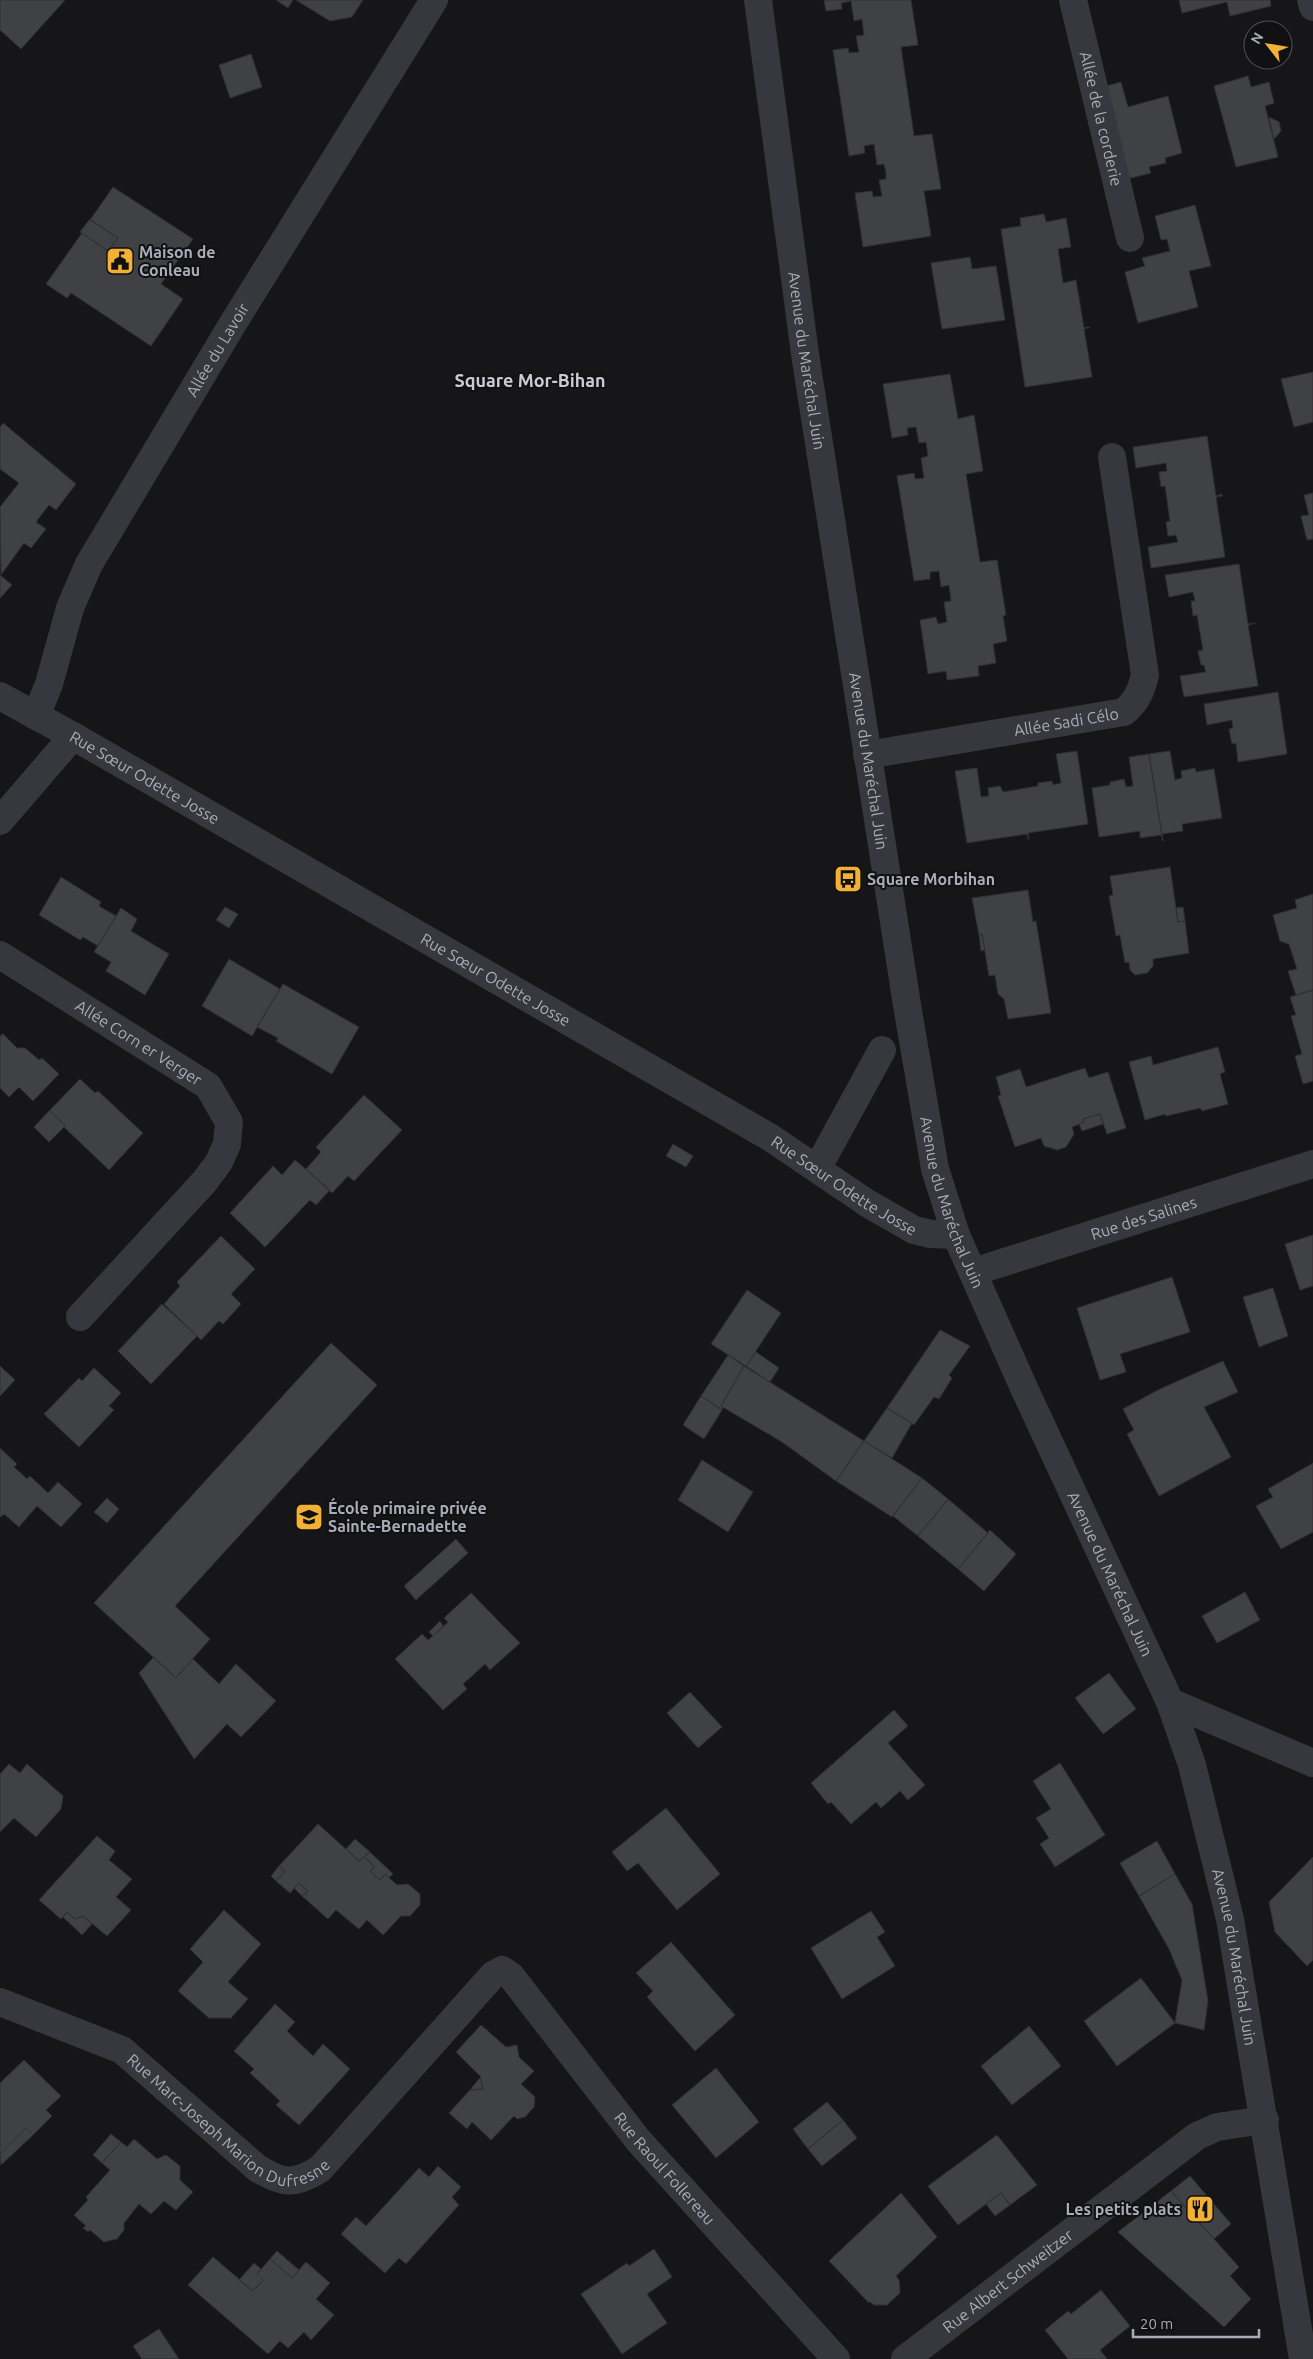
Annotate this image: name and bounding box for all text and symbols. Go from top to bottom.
north arrow [1243,20,1293,70]
text: N [1247,30,1266,47]
street label: Allée de la corderie [1077,49,1126,188]
place label: Maison de Conleau [139,243,216,279]
public building icon: Maison de Conleau [105,246,135,276]
street label: Avenue du Maréchal Juin [785,271,829,451]
street label: Allée du Lavoir [182,300,252,400]
district label: Square Mor-Bihan [454,370,606,390]
street label: Avenue du Maréchal Juin [846,671,892,851]
street label: Allée Sadi Célo [1012,704,1120,739]
street label: Rue Sœur Odette Josse [67,727,223,827]
bus stop icon: Square Morbihan [833,864,863,894]
place label: Square Morbihan [867,870,995,888]
street label: Rue Sœur Odette Josse [418,929,574,1030]
street label: Allée Corn er Verger [72,996,205,1089]
street label: Avenue du Maréchal Juin [917,1115,987,1291]
street label: Rue Sœur Odette Josse [768,1132,920,1239]
street label: Rue des Salines [1088,1193,1199,1243]
street label: Avenue du Maréchal Juin [1064,1489,1156,1659]
place label: École primaire privée Sainte-Bernadette [328,1497,487,1535]
school or university icon: École primaire privée Sainte-Bernadette [294,1502,324,1532]
street label: Avenue du Maréchal Juin [1209,1867,1260,2047]
street label: Rue Marc-Joseph Marion Dufresne [124,2050,333,2190]
street label: Rue Raoul Follereau [611,2109,719,2228]
restaurant icon: Les petits plats [1185,2194,1215,2224]
place label: Les petits plats [1065,2200,1181,2218]
street label: Rue Albert Schweitzer [939,2225,1076,2336]
scale bar [1133,2306,1259,2338]
text: 20 m [1140,2315,1173,2332]

